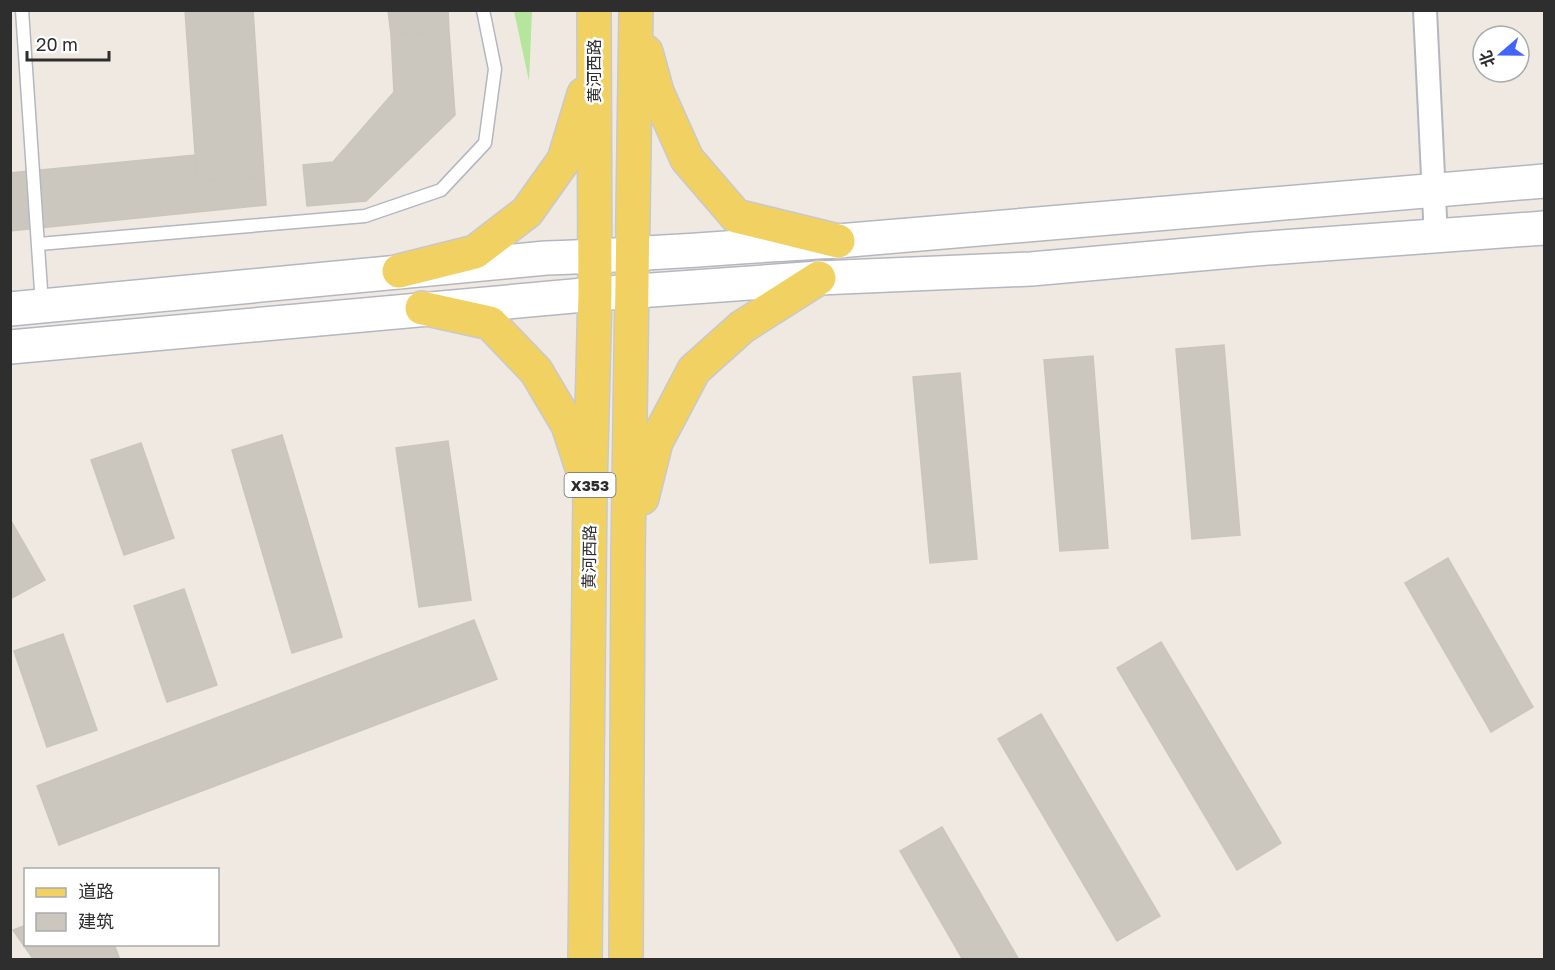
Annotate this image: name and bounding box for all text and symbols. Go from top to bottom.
scale bar [27,24,110,62]
north arrow [1471,24,1531,84]
text: 20 m [36,33,78,55]
street label: 黄河西路 [584,39,604,103]
text: 北 [1475,48,1499,70]
road number: X353 [564,473,616,497]
street label: 黄河西路 [578,525,600,589]
legend [24,868,219,946]
text: 道路 [78,880,114,902]
text: 建筑 [78,910,114,932]

